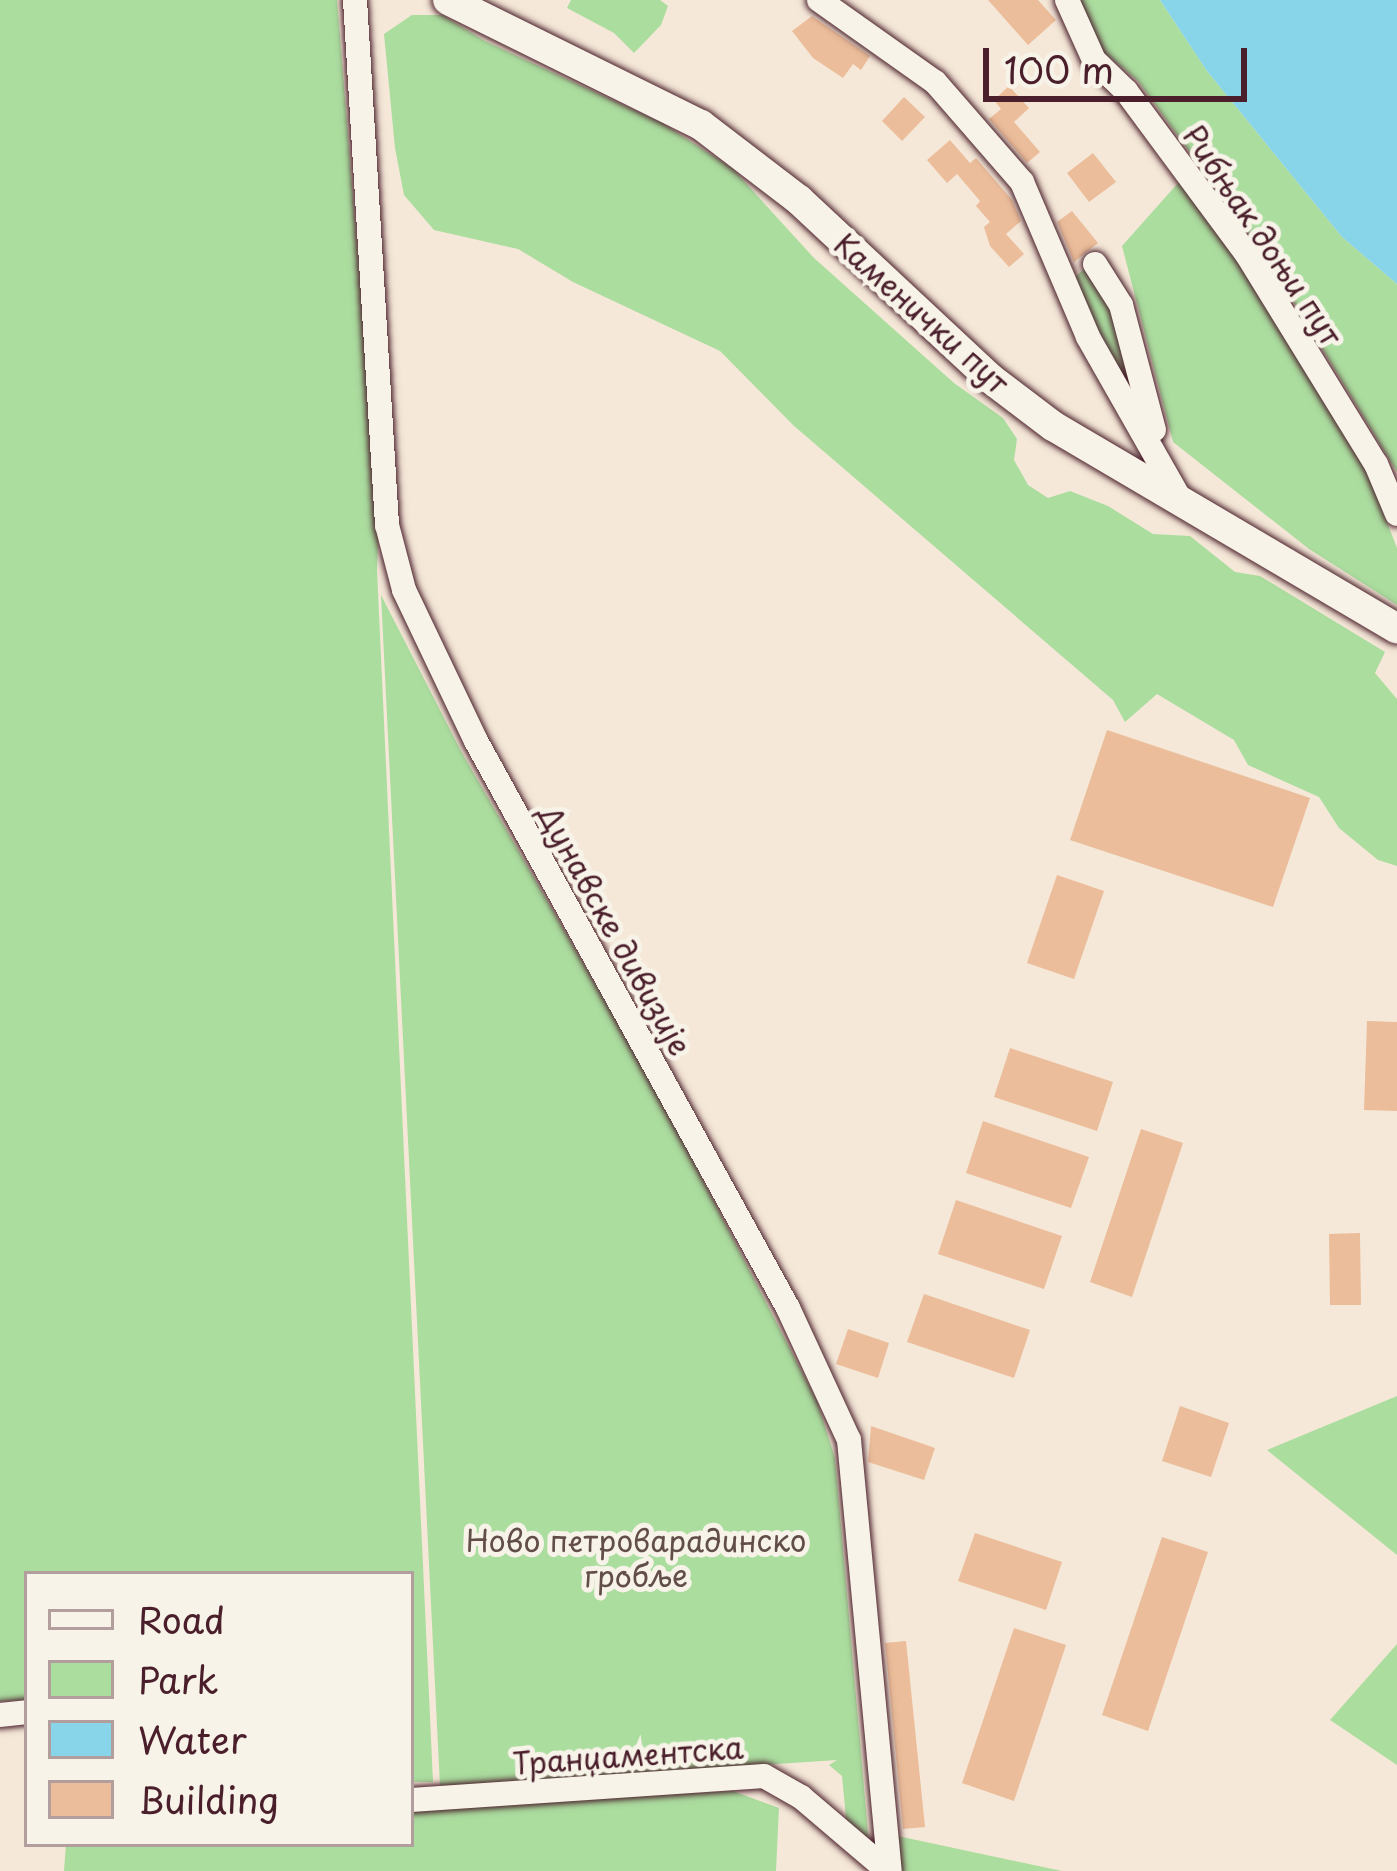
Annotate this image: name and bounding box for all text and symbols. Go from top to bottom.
scale bar [989,24,1253,98]
text: 100 m [1004,42,1114,96]
street label: Рибњак доњи пут [1175,117,1351,353]
street label: Каменички пут [827,225,1017,401]
street label: Дунавске дивизије [531,798,699,1062]
park label: Ново петроварадинско гробље [465,1522,807,1592]
legend [24,1571,414,1847]
text: Road [138,1592,225,1646]
text: Park [138,1652,218,1706]
text: Water [138,1712,247,1766]
street label: Транџаментска [511,1729,745,1781]
text: Building [138,1772,279,1826]

